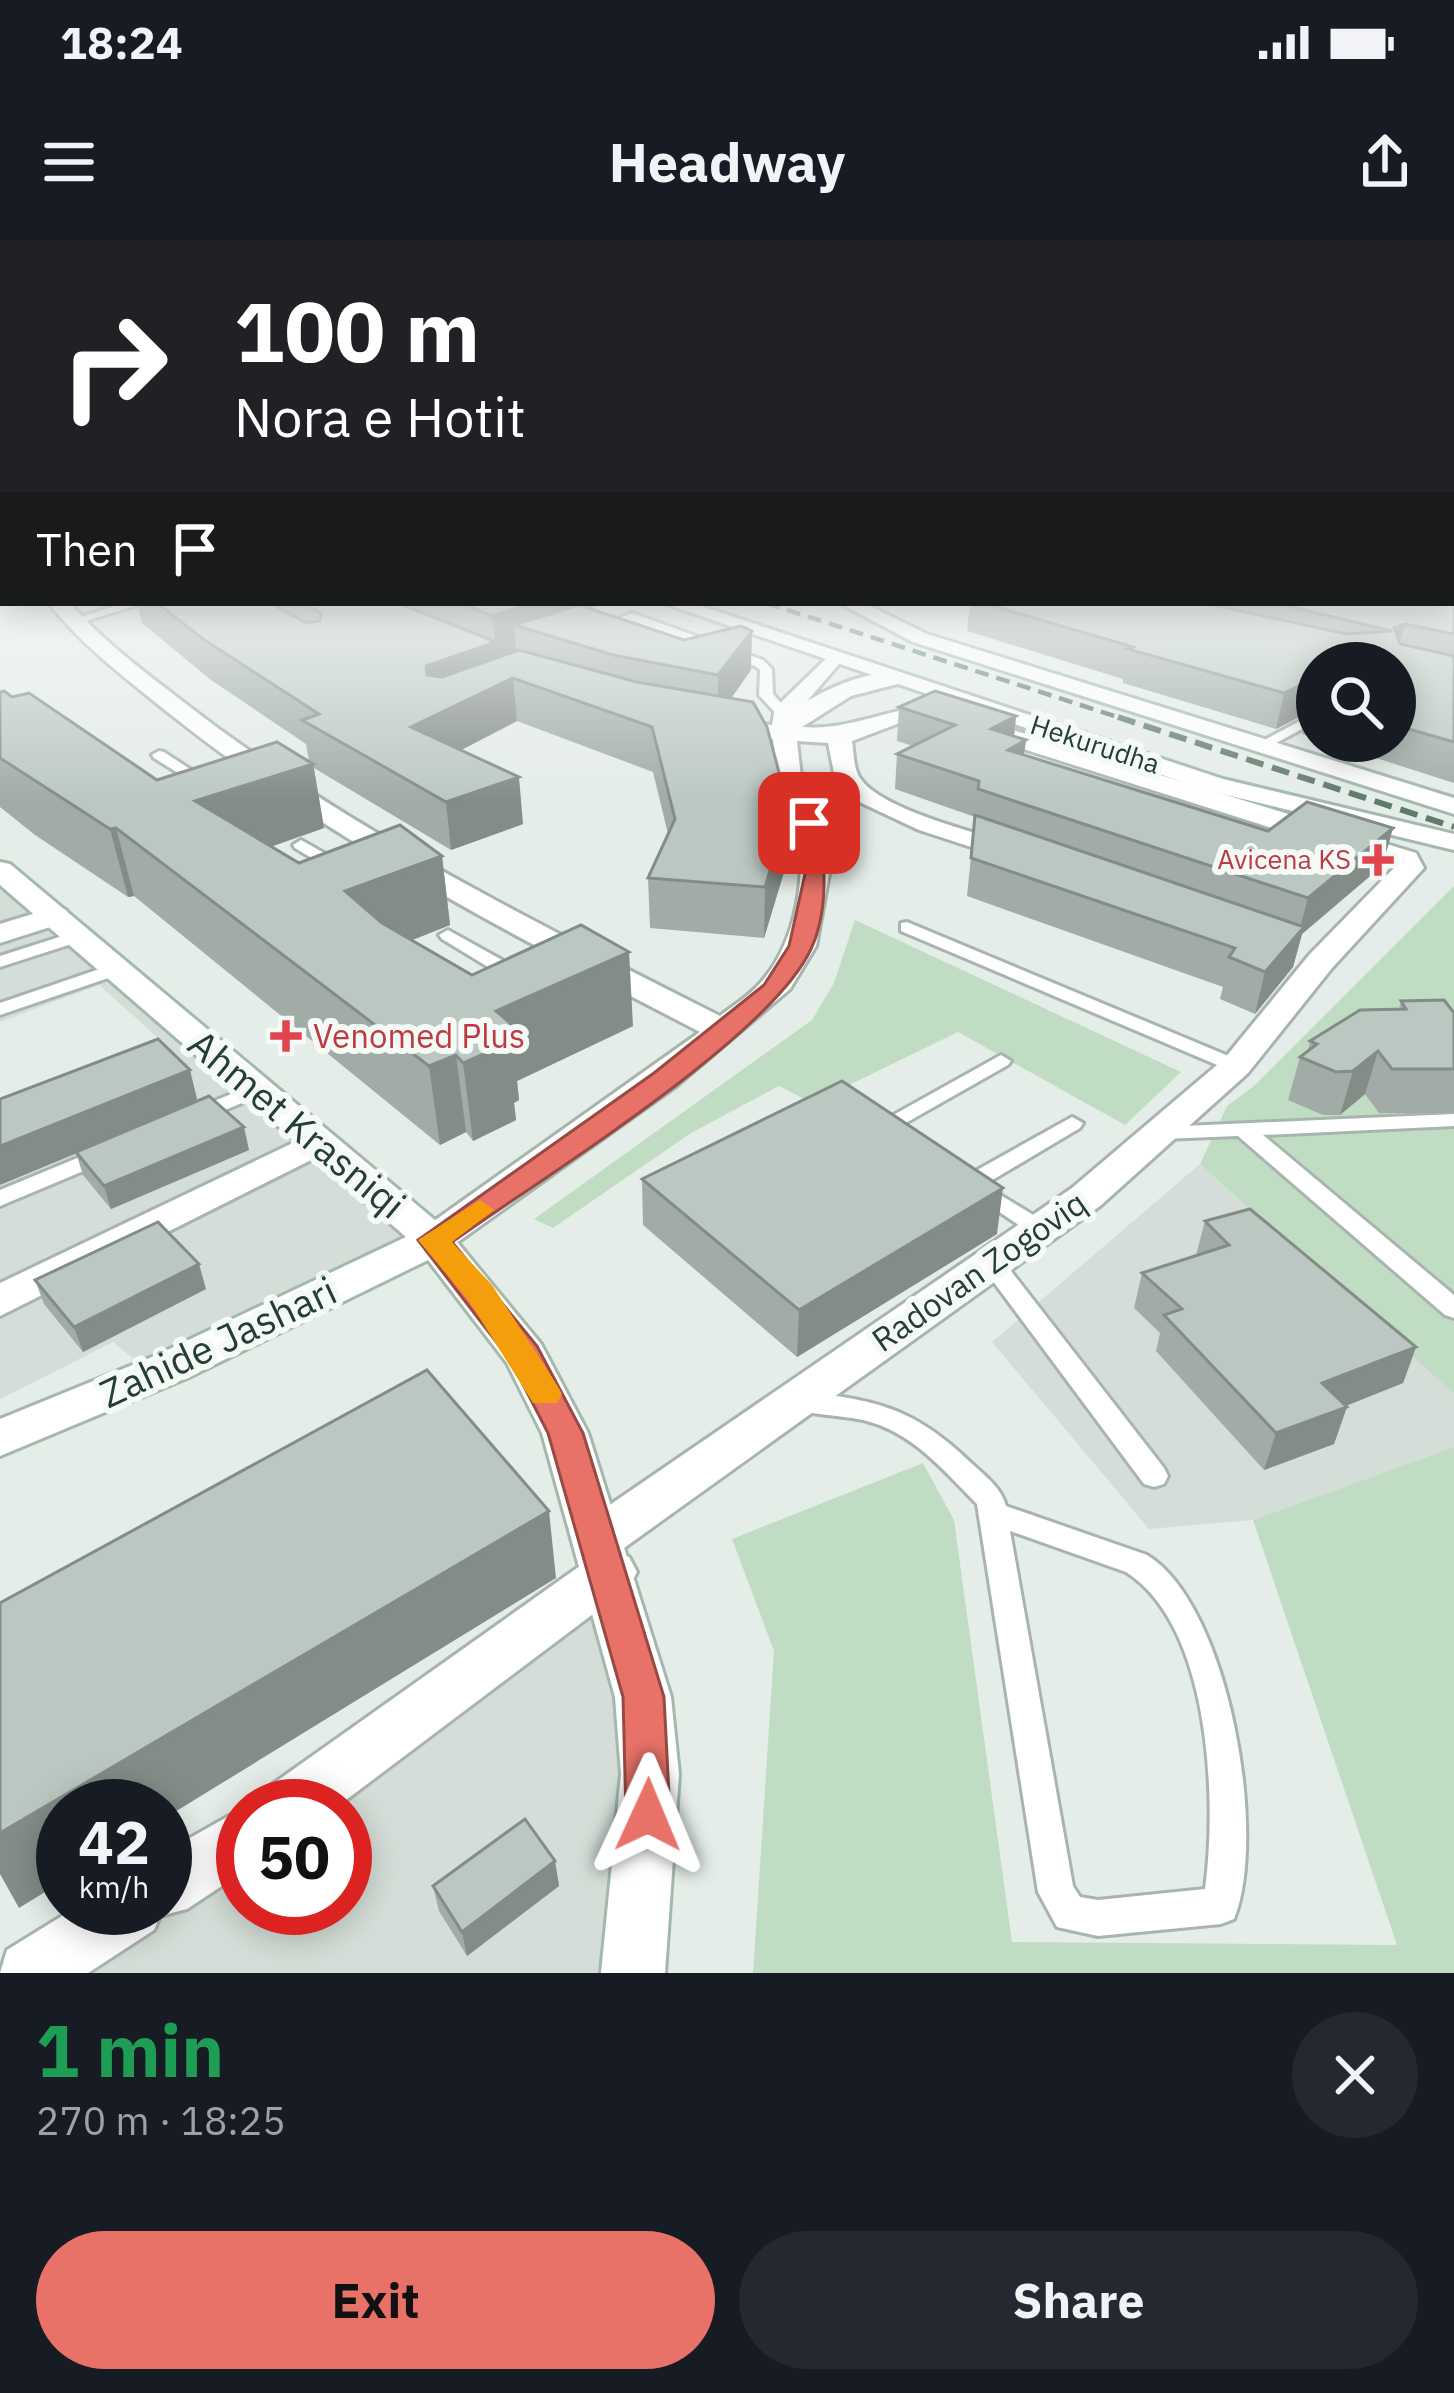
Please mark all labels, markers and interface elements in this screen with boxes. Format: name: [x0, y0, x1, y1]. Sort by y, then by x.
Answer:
text: 18:24: [60, 13, 183, 71]
text: Headway: [609, 127, 845, 197]
icon: menu: [36, 129, 102, 195]
icon: share: [1352, 129, 1418, 195]
text: 100 m: [234, 276, 480, 385]
icon: right: [36, 288, 192, 444]
text: Nora e Hotit: [234, 382, 526, 452]
icon: arrive: [162, 516, 228, 582]
text: Then: [36, 520, 138, 578]
map controls: [1296, 642, 1416, 762]
button: search: [1296, 642, 1416, 762]
street label: Hekurudha: [1026, 706, 1165, 781]
pin: [758, 772, 860, 874]
icon: arrive: [776, 790, 842, 856]
place label: Avicena KS: [1217, 841, 1351, 876]
marker: Avicena KS: [1362, 844, 1394, 876]
place label: Venomed Plus: [313, 1014, 525, 1057]
street label: Ahmet Krasniqi: [178, 1018, 416, 1229]
marker: Venomed Plus: [270, 1020, 302, 1052]
street label: Radovan Zogoviq: [863, 1181, 1094, 1361]
street label: Zahide Jashari: [91, 1264, 344, 1419]
position arrow: [585, 1752, 711, 1878]
speed limit sign: 50: [216, 1779, 372, 1935]
text: 42: [78, 1802, 150, 1881]
text: km/h: [79, 1867, 149, 1906]
text: 1 min: [36, 2003, 224, 2097]
button: close: [1292, 2012, 1418, 2138]
text: 270 m · 18:25: [36, 2095, 286, 2146]
button: Exit: [36, 2231, 715, 2369]
button: Share: [739, 2231, 1418, 2369]

